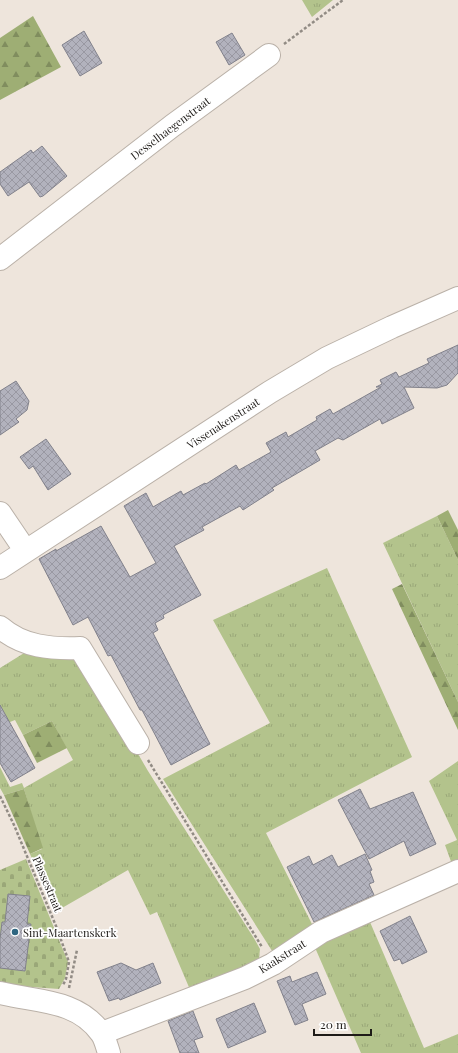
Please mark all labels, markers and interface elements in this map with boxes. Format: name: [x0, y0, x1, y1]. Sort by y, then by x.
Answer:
street label: Desselhaegenstraat: [127, 93, 213, 163]
street label: Vissenakenstraat: [183, 394, 262, 453]
street label: Plassestraat: [30, 854, 66, 914]
place label: Sint-Maartenskerk: [23, 925, 116, 940]
marker: Sint-Maartenskerk: [10, 927, 20, 937]
street label: Kaakstraat: [256, 936, 308, 976]
scale bar: [314, 1011, 371, 1037]
text: 20 m: [320, 1016, 347, 1032]

